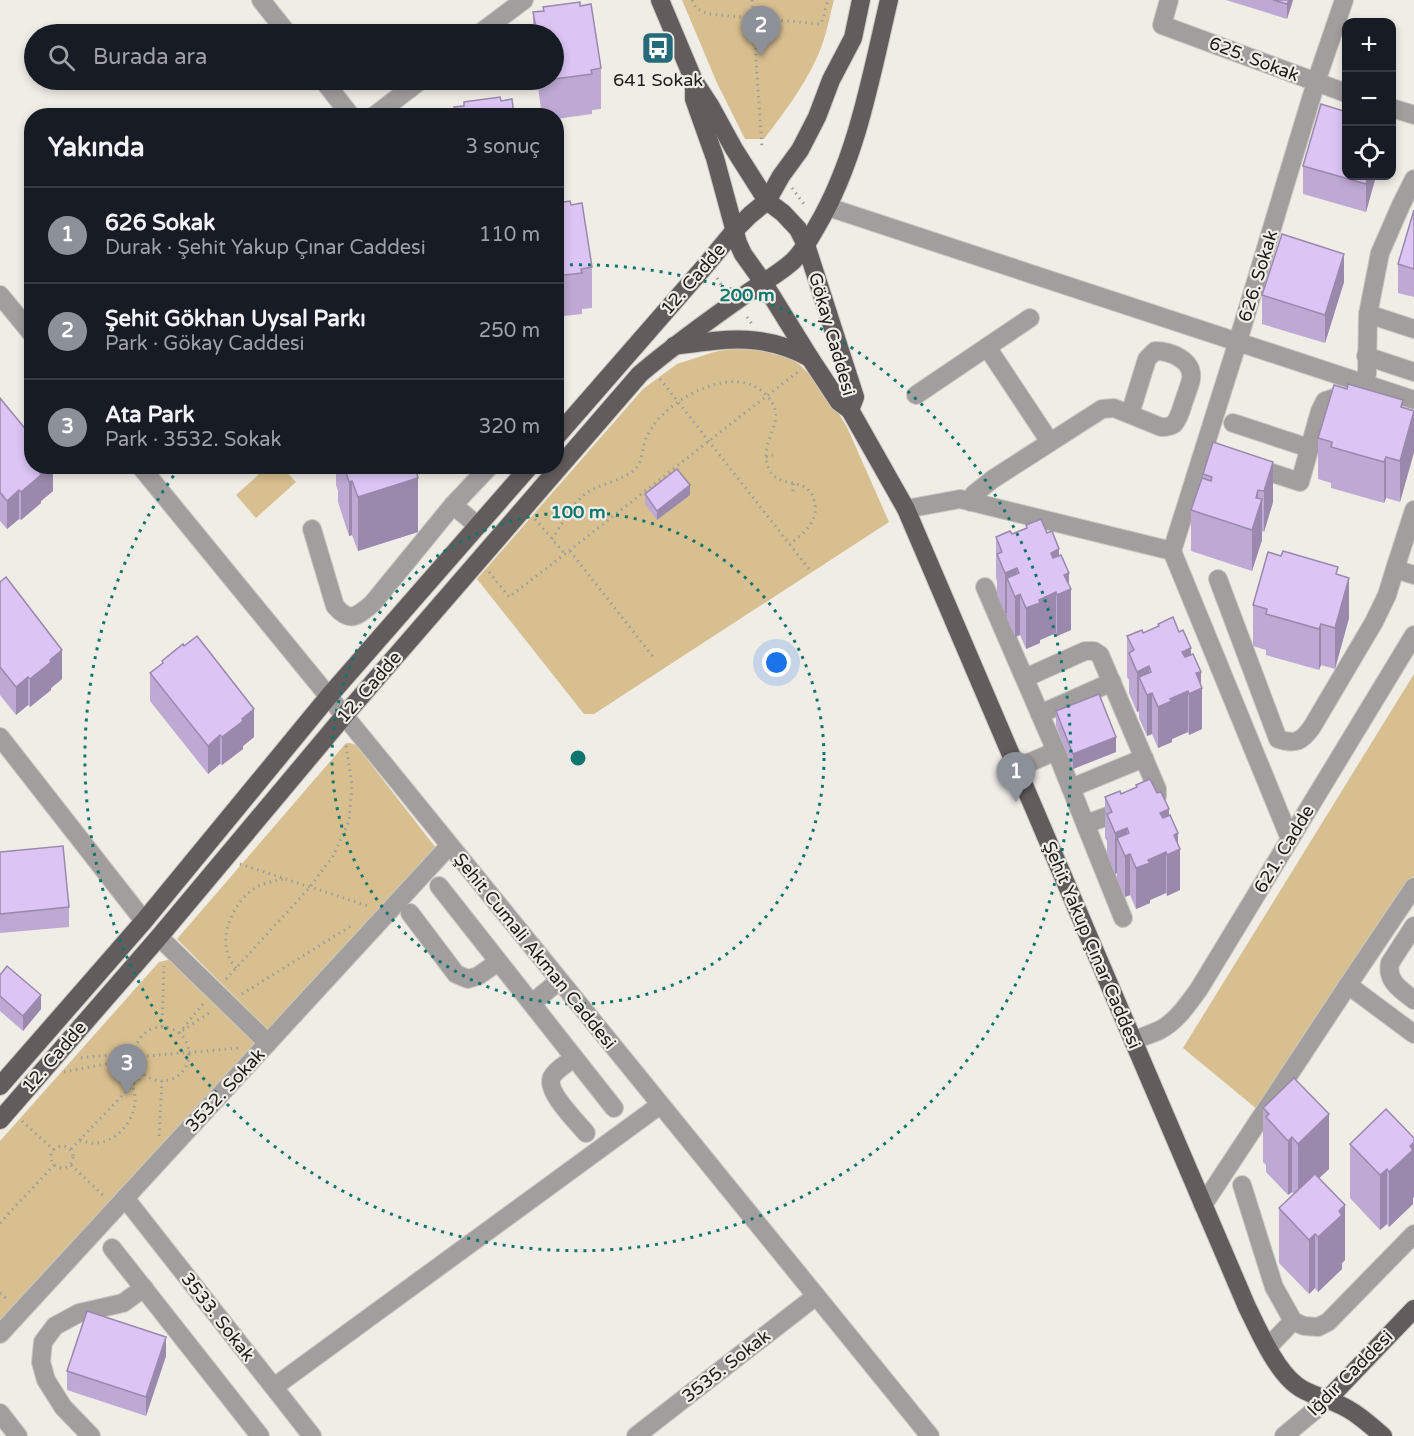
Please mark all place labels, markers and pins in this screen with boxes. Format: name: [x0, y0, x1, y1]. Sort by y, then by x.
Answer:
pin: 2: [742, 7, 780, 56]
bus stop icon: 641 Sokak: [640, 30, 676, 66]
place label: 641 Sokak: [613, 69, 703, 91]
centre of rings: [568, 748, 588, 768]
pin: 1: [996, 752, 1036, 802]
pin: 3: [108, 1044, 146, 1094]

